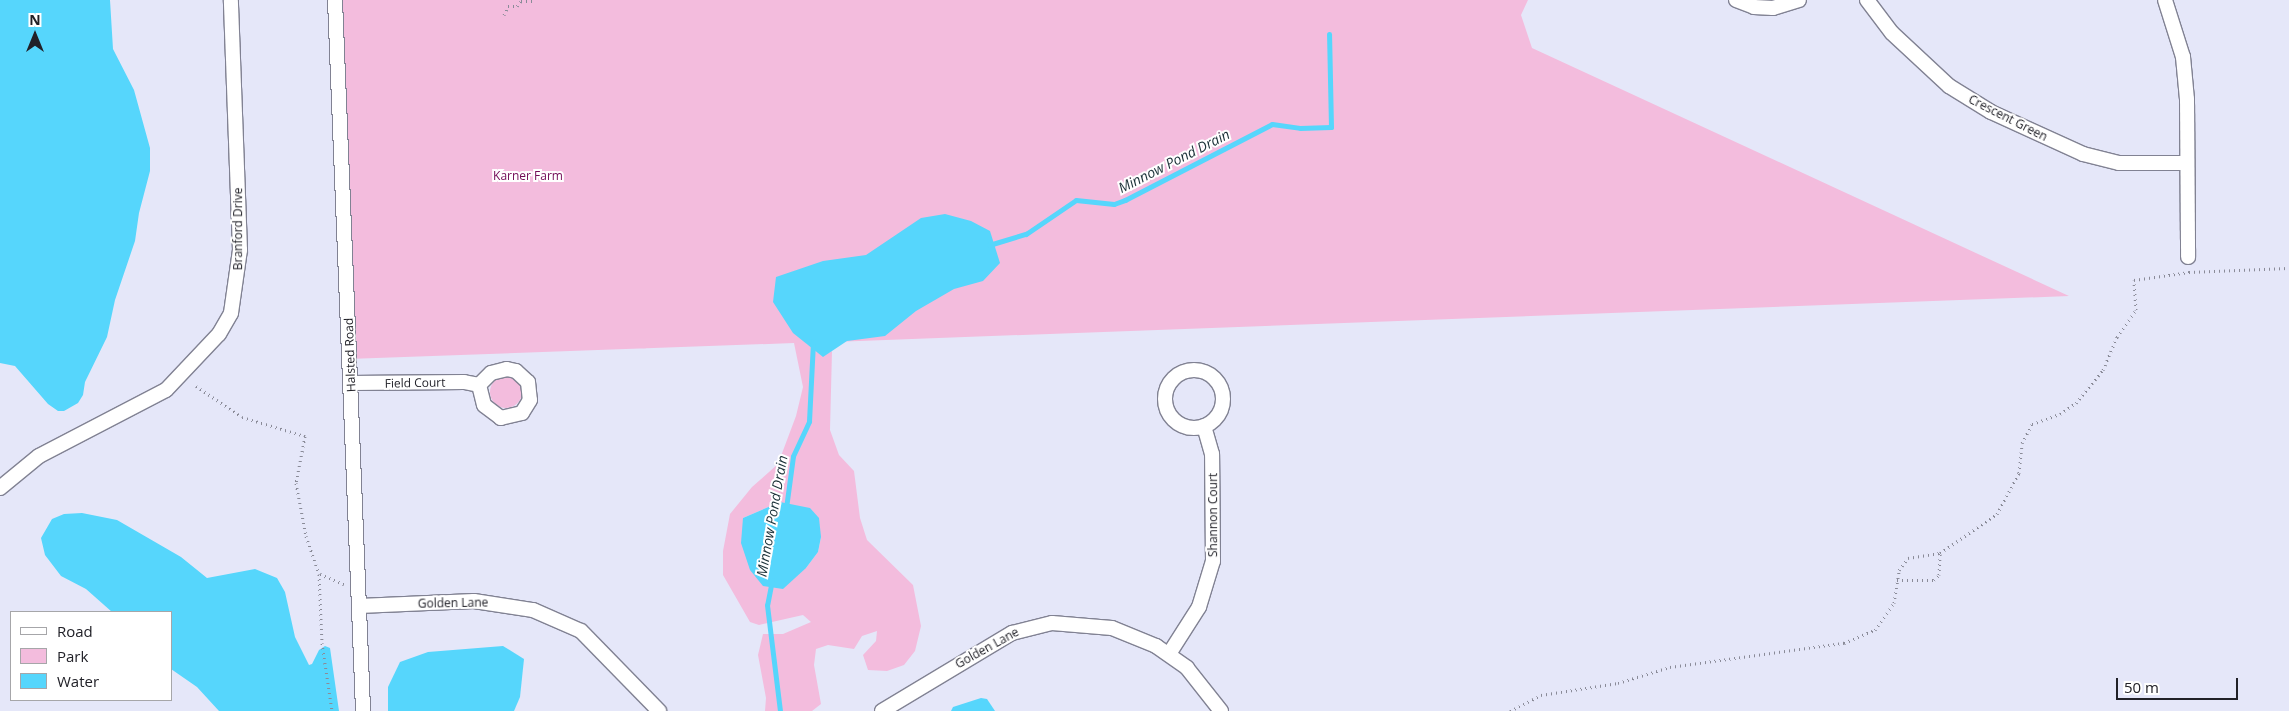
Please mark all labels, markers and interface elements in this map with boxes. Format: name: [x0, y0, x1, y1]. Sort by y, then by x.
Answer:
north arrow: [10, 10, 60, 60]
text: N: [29, 10, 41, 29]
street label: Crescent Green: [1966, 92, 2050, 144]
water label: Minnow Pond Drain: [1115, 126, 1233, 196]
park label: Karner Farm: [493, 169, 563, 183]
street label: Branford Drive: [231, 188, 245, 270]
street label: Halsted Road: [342, 318, 358, 392]
street label: Field Court: [384, 375, 446, 391]
water label: Minnow Pond Drain: [753, 454, 791, 578]
street label: Shannon Court: [1206, 473, 1220, 557]
street label: Golden Lane: [418, 595, 488, 611]
legend: [10, 611, 172, 701]
text: Road: [57, 621, 93, 641]
street label: Golden Lane: [953, 625, 1021, 671]
text: Park: [57, 646, 88, 666]
scale bar: [2119, 668, 2242, 700]
text: Water: [57, 671, 99, 691]
text: 50 m: [2124, 677, 2159, 697]

